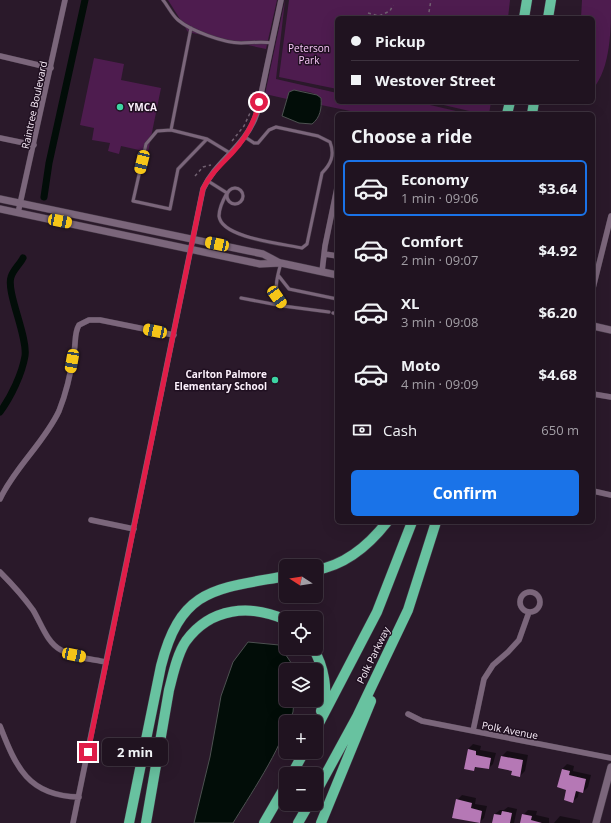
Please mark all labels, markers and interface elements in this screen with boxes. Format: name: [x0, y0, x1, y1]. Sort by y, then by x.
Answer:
text: Pickup: [375, 31, 425, 51]
park label: Peterson Park: [288, 41, 330, 67]
street label: Raintree Boulevard: [18, 60, 50, 150]
text: Westover Street: [375, 70, 496, 90]
route start: [250, 93, 268, 111]
place label: YMCA: [128, 100, 157, 114]
marker: YMCA: [115, 102, 125, 112]
text: Choose a ride: [351, 124, 472, 148]
car: [133, 149, 151, 175]
text: Economy: [401, 169, 469, 189]
icon: car: [353, 170, 389, 206]
text: $3.64: [538, 178, 577, 198]
text: 1 min · 09:06: [401, 189, 478, 207]
car: [47, 213, 73, 229]
text: Comfort: [401, 231, 463, 251]
icon: car: [353, 232, 389, 268]
car: [204, 236, 230, 252]
text: $4.92: [538, 240, 577, 260]
text: 2 min · 09:07: [401, 251, 478, 269]
car: [265, 284, 289, 310]
text: XL: [401, 293, 419, 313]
icon: car: [353, 294, 389, 330]
text: $6.20: [538, 302, 577, 322]
text: 3 min · 09:08: [401, 313, 478, 331]
car: [142, 323, 168, 339]
car: [64, 348, 80, 374]
text: Moto: [401, 355, 440, 375]
icon: car: [353, 356, 389, 392]
text: $4.68: [538, 364, 577, 384]
place label: Carlton Palmore Elementary School: [174, 367, 267, 393]
marker: Carlton Palmore Elementary School: [270, 375, 280, 385]
text: 4 min · 09:09: [401, 375, 478, 393]
icon: cash: [351, 419, 373, 441]
text: Cash: [383, 420, 417, 440]
text: 650 m: [541, 421, 579, 439]
button: Confirm: [351, 470, 579, 516]
north arrow: [279, 559, 323, 603]
map controls: [279, 559, 323, 811]
button: locate: [279, 611, 323, 655]
street label: Polk Parkway: [353, 623, 393, 686]
car: [61, 647, 87, 663]
button: layers: [279, 663, 323, 707]
button: +: [279, 715, 323, 759]
street label: Polk Avenue: [481, 718, 540, 742]
callout: 2 min: [102, 738, 168, 766]
route end: [79, 743, 97, 761]
text: 2 min: [117, 743, 153, 761]
button: −: [279, 767, 323, 811]

